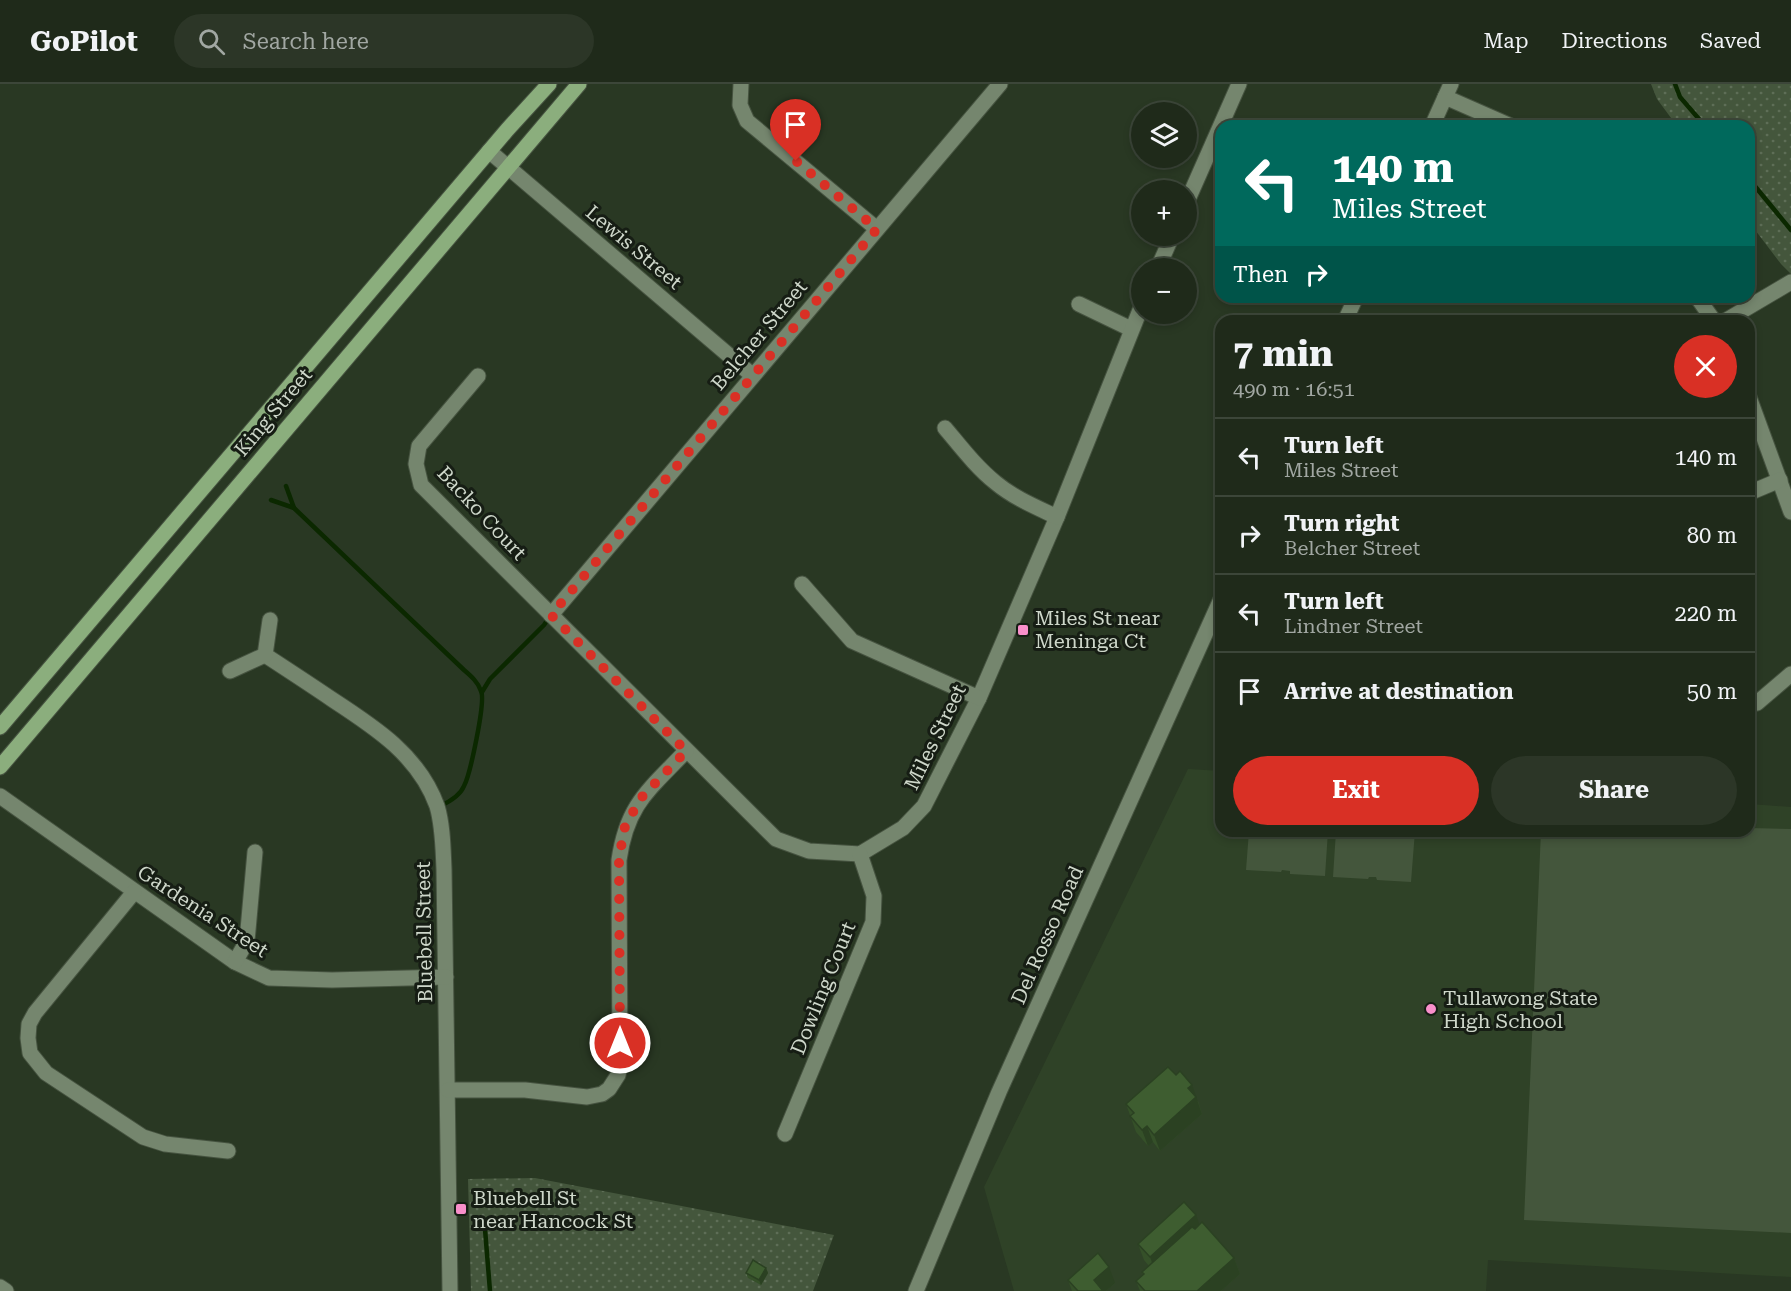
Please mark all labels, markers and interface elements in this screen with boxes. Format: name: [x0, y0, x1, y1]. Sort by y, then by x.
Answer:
search box: [174, 14, 594, 68]
text: GoPilot: [30, 25, 138, 58]
icon: search: [195, 25, 228, 58]
text: Search here: [243, 29, 369, 54]
text: Map: [1484, 29, 1528, 53]
text: Directions: [1561, 29, 1667, 53]
text: Saved: [1700, 29, 1761, 53]
pin: [770, 99, 821, 161]
map controls: [1131, 102, 1197, 324]
button: layers: [1131, 102, 1197, 168]
icon: arrive: [779, 108, 812, 141]
text: 140 m: [1332, 143, 1454, 192]
icon: left: [1233, 144, 1311, 222]
button: +: [1131, 180, 1197, 246]
text: Miles Street: [1332, 193, 1487, 225]
street label: Lewis Street: [581, 200, 687, 295]
button: −: [1131, 258, 1197, 324]
icon: right: [1300, 258, 1333, 291]
text: Then: [1233, 262, 1288, 287]
street label: Belcher Street: [706, 275, 812, 395]
text: 7 min: [1233, 333, 1333, 375]
button: close: [1674, 335, 1737, 398]
street label: King Street: [229, 363, 317, 461]
text: 490 m · 16:51: [1233, 377, 1355, 401]
text: Turn left: [1284, 433, 1384, 458]
icon: left: [1233, 441, 1266, 474]
text: 140 m: [1674, 445, 1737, 470]
text: Miles Street: [1284, 458, 1399, 482]
street label: Backo Court: [432, 461, 532, 565]
text: Turn right: [1284, 511, 1399, 536]
icon: right: [1233, 519, 1266, 552]
text: 80 m: [1687, 523, 1737, 548]
text: Belcher Street: [1284, 536, 1420, 560]
text: Turn left: [1284, 589, 1384, 614]
icon: left: [1233, 597, 1266, 630]
text: 220 m: [1674, 601, 1737, 626]
place label: Miles St near Meninga Ct: [1035, 606, 1160, 653]
text: Lindner Street: [1284, 614, 1423, 638]
marker: Miles St near Meninga Ct: [1016, 623, 1030, 637]
icon: arrive: [1233, 675, 1266, 708]
text: Arrive at destination: [1284, 679, 1513, 704]
text: 50 m: [1687, 679, 1737, 704]
street label: Miles Street: [899, 680, 971, 794]
button: Exit: [1233, 756, 1479, 825]
button: Share: [1491, 756, 1737, 825]
street label: Gardenia Street: [133, 860, 273, 962]
street label: Bluebell Street: [411, 861, 437, 1003]
street label: Del Rosso Road: [1006, 862, 1088, 1008]
street label: Dowling Court: [785, 918, 861, 1058]
place label: Tullawong State High School: [1443, 986, 1598, 1033]
marker: Tullawong State High School: [1424, 1002, 1438, 1016]
position arrow: [588, 1011, 652, 1075]
place label: Bluebell St near Hancock St: [473, 1186, 634, 1233]
marker: Bluebell St near Hancock St: [454, 1202, 468, 1216]

